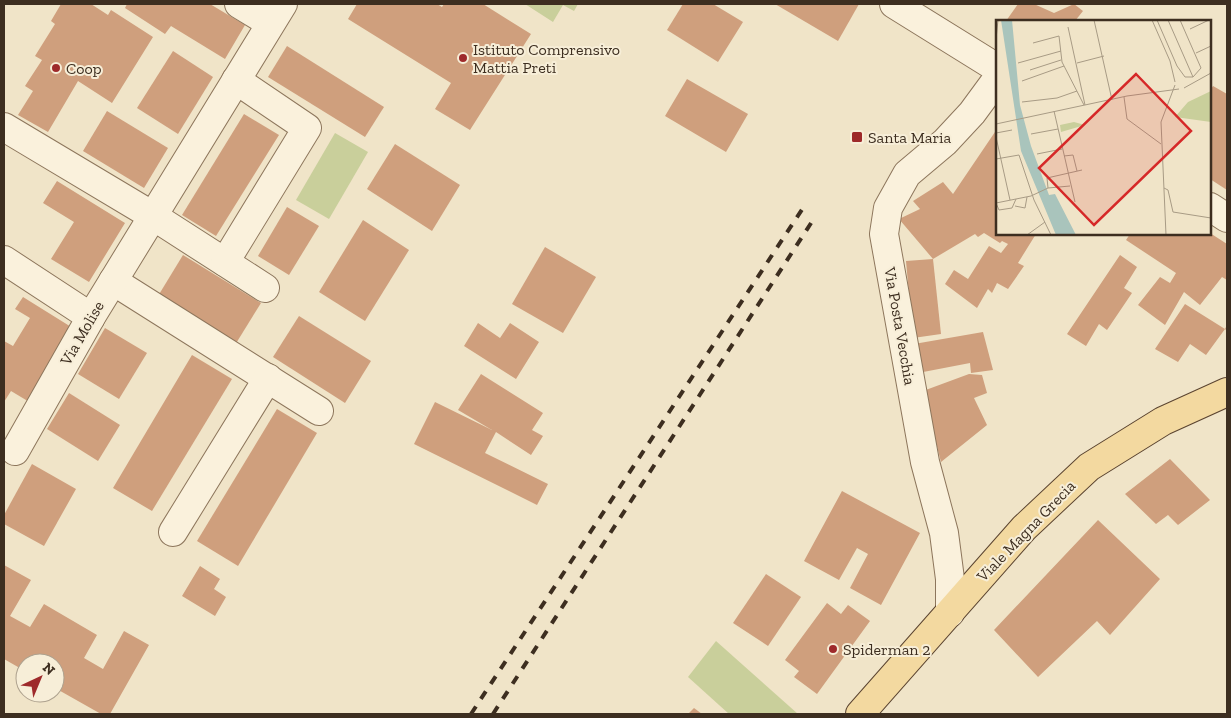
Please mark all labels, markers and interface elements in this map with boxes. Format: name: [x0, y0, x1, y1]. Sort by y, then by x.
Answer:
inset map: [996, 20, 1211, 235]
place label: Istituto Comprensivo Mattia Preti: [473, 40, 620, 77]
marker: Istituto Comprensivo Mattia Preti: [457, 52, 469, 64]
place label: Coop: [66, 59, 102, 78]
marker: Coop: [50, 62, 62, 74]
place label: Santa Maria: [868, 128, 952, 147]
marker: Santa Maria: [850, 130, 864, 144]
street label: Via Posta Vecchia: [880, 265, 920, 387]
street label: Via Molise: [55, 297, 108, 369]
street label: Viale Magna Grecia: [972, 476, 1079, 586]
place label: Spiderman 2: [843, 640, 930, 659]
marker: Spiderman 2: [827, 643, 839, 655]
north arrow: [15, 653, 65, 703]
text: N: [39, 659, 59, 679]

